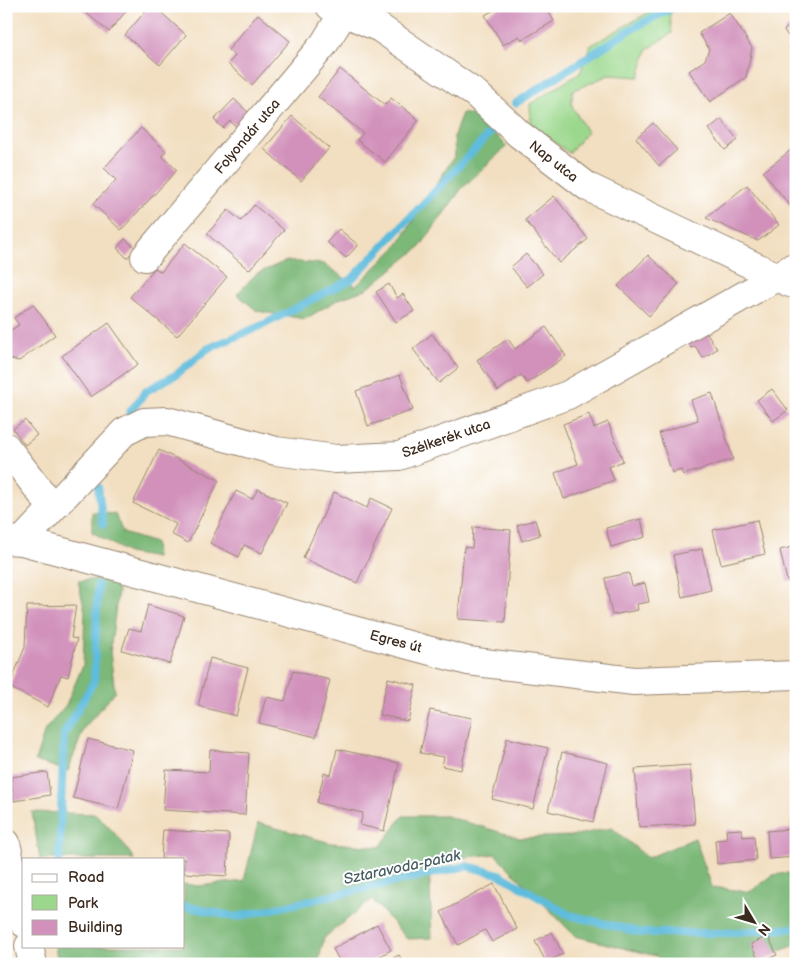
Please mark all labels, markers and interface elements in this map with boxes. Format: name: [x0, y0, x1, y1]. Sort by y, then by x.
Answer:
street label: Folyondár utca: [211, 95, 284, 177]
street label: Nap utca: [526, 137, 582, 186]
street label: Szélkerék utca: [400, 415, 493, 462]
street label: Egres út: [368, 626, 424, 657]
water label: Sztaravoda-patak: [342, 846, 463, 889]
legend: [22, 858, 185, 948]
text: Road: [68, 868, 104, 887]
text: Park: [68, 894, 99, 913]
north arrow: [730, 898, 780, 948]
text: Building: [68, 918, 123, 937]
text: N: [754, 920, 774, 939]

